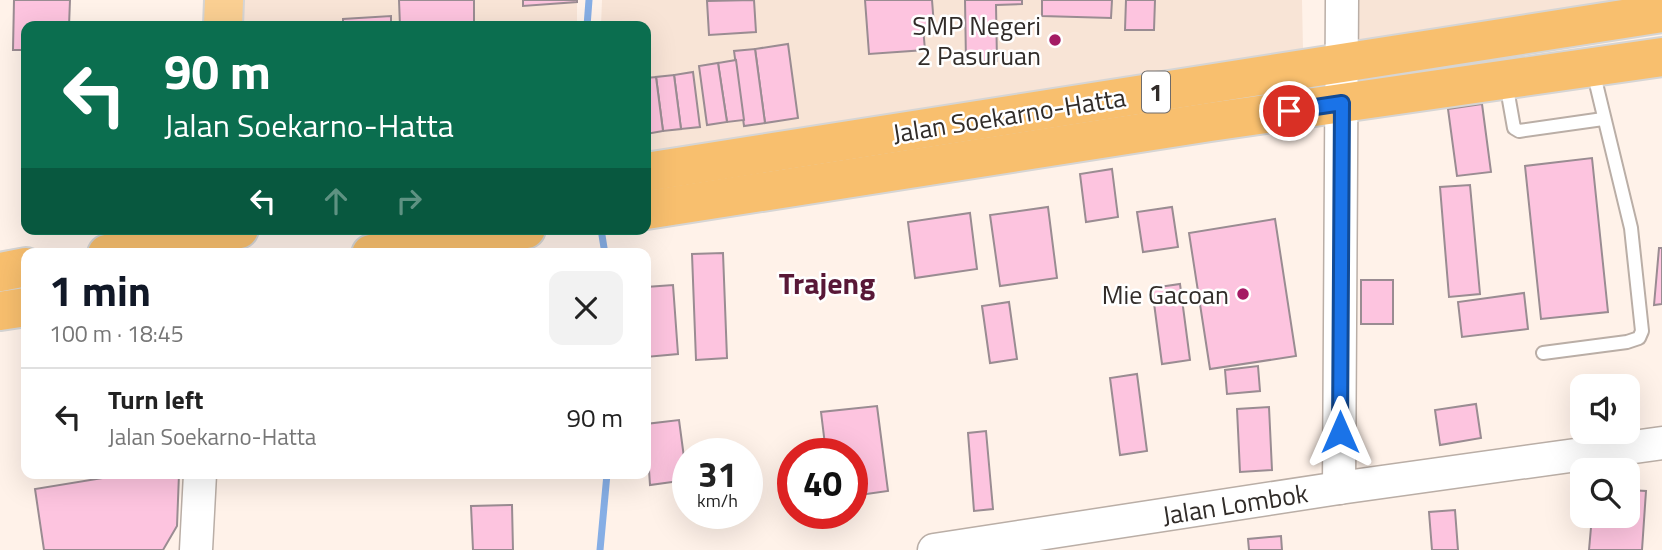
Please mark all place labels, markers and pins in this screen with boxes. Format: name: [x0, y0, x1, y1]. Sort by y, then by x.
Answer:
place label: SMP Negeri 2 Pasuruan: [912, 6, 1041, 75]
marker: SMP Negeri 2 Pasuruan: [1047, 32, 1063, 48]
pin: [1259, 81, 1319, 141]
place label: Mie Gacoan: [1102, 275, 1229, 314]
marker: Mie Gacoan: [1235, 286, 1251, 302]

